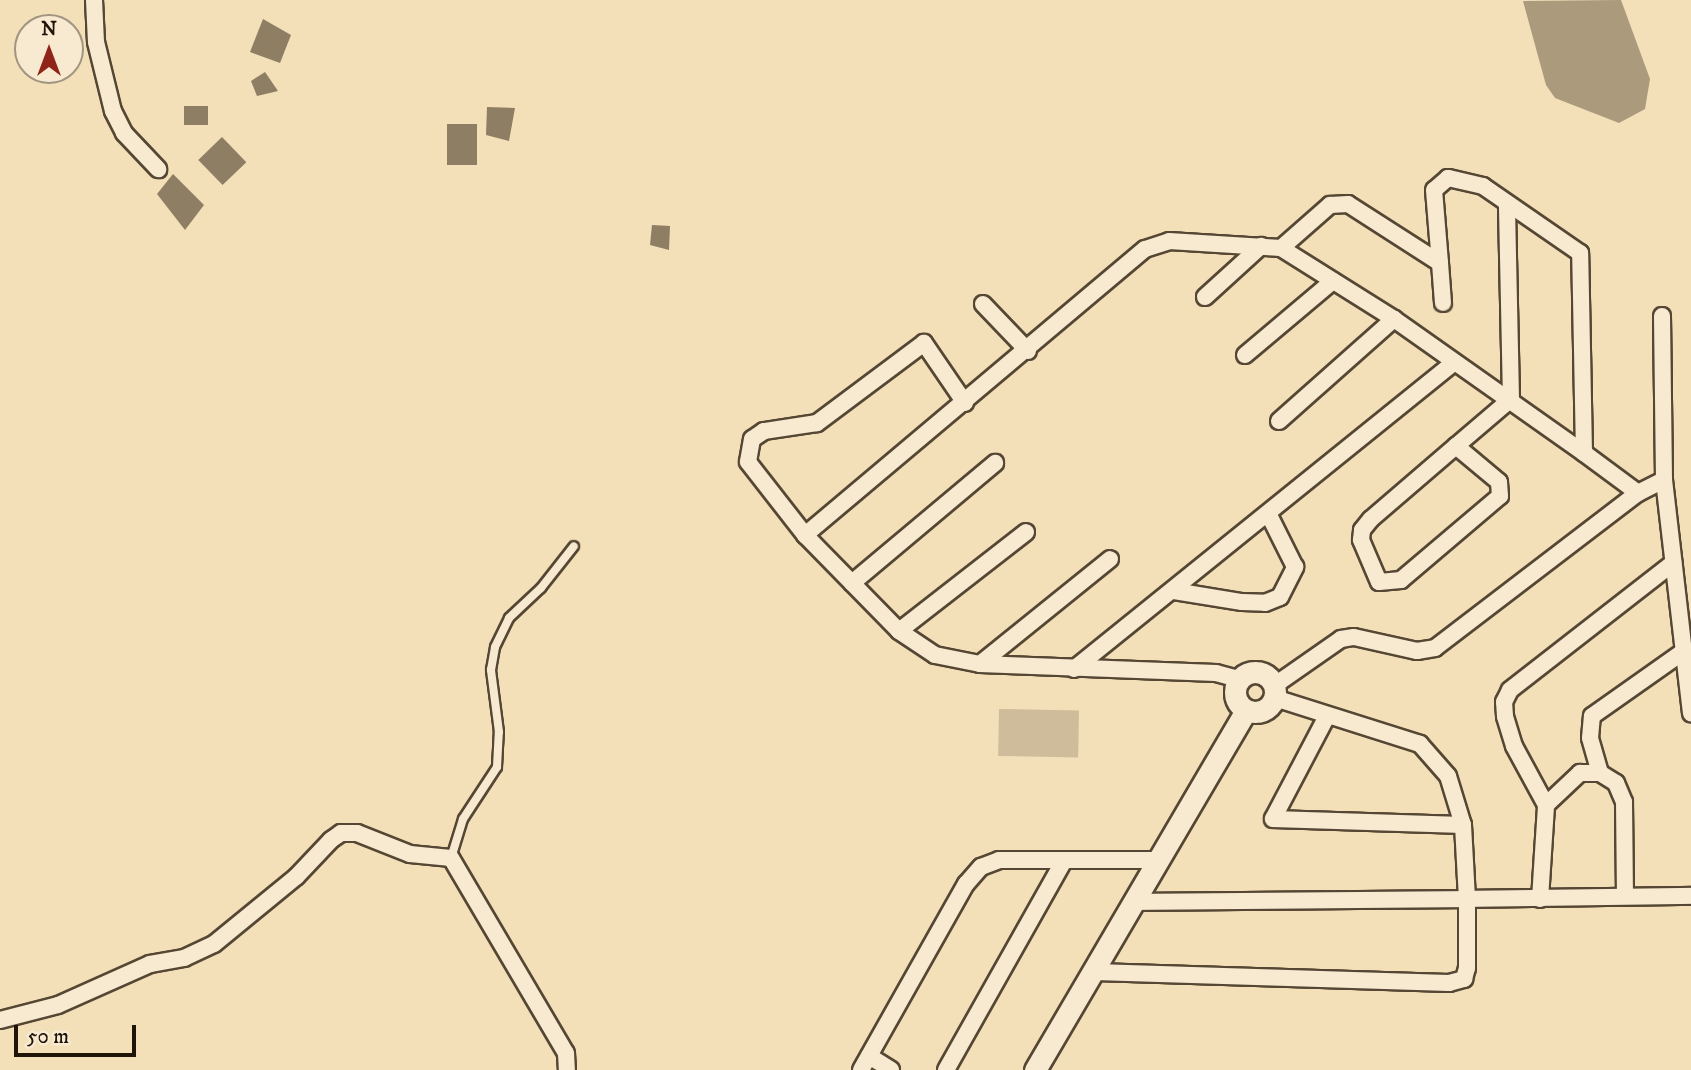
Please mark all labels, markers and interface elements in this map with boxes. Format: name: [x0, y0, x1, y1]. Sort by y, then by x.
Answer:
north arrow: [14, 14, 84, 84]
text: N: [41, 18, 57, 41]
scale bar: [18, 1010, 140, 1054]
text: 50 m: [27, 1024, 69, 1050]

